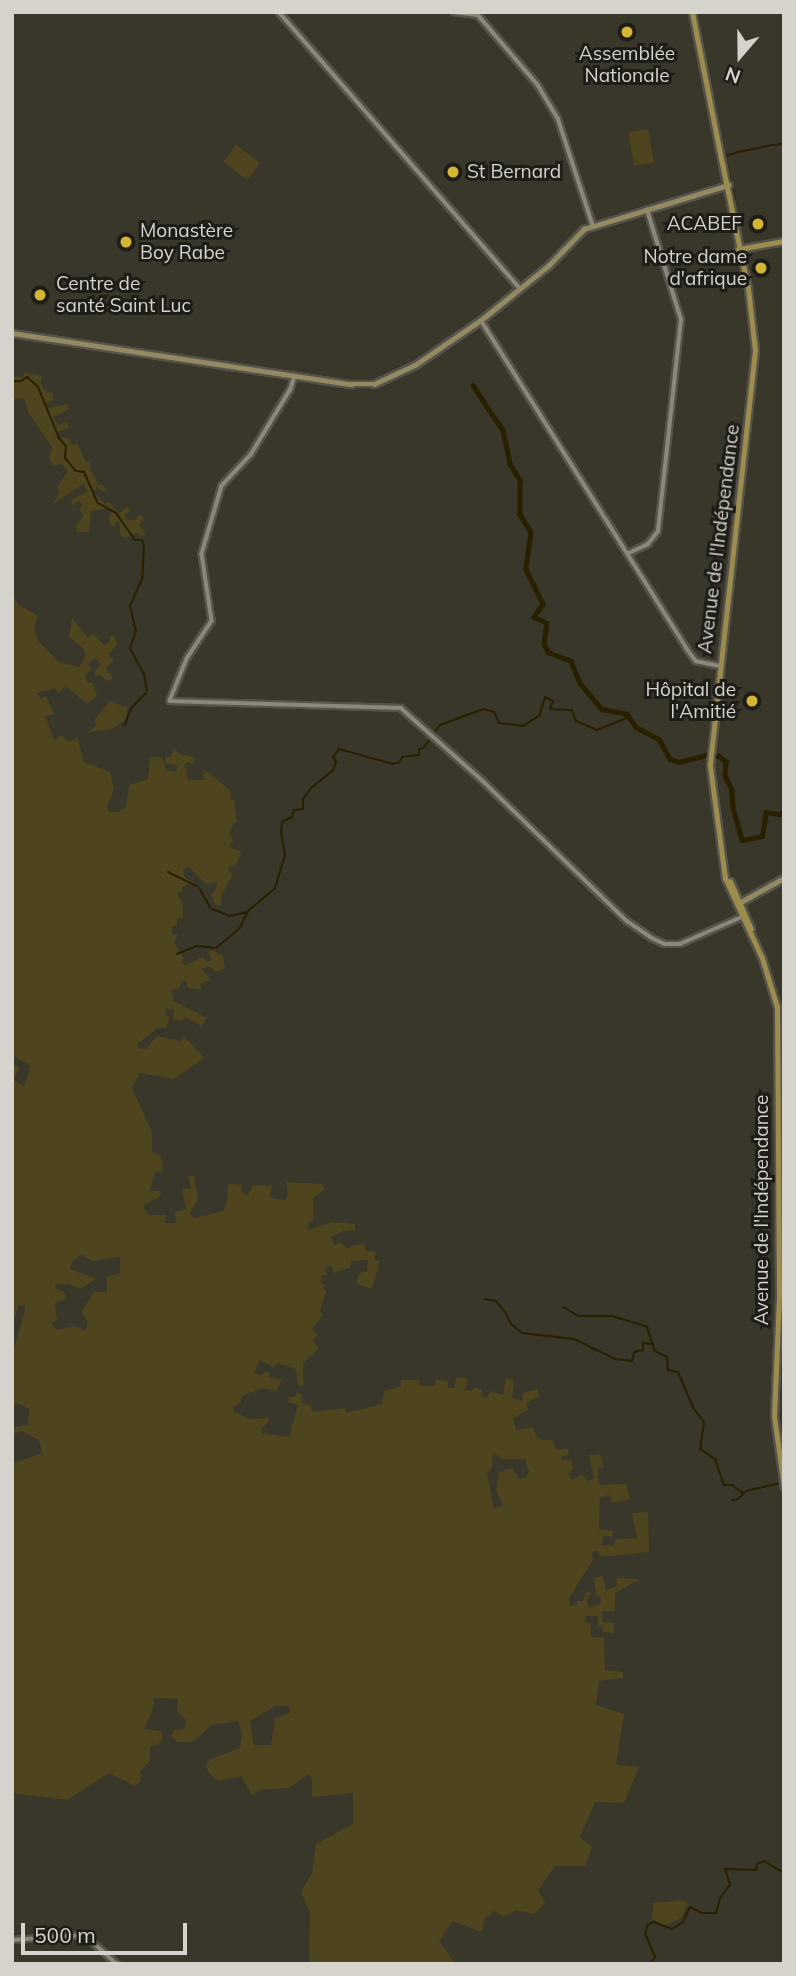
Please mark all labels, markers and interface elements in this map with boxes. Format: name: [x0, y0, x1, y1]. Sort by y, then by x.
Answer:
north arrow: [705, 21, 775, 91]
marker: Assemblée Nationale: [619, 24, 635, 40]
place label: Assemblée Nationale: [579, 43, 675, 87]
text: N: [722, 62, 744, 89]
place label: St Bernard: [467, 161, 561, 183]
marker: St Bernard: [445, 164, 461, 180]
place label: ACABEF: [667, 213, 742, 235]
marker: ACABEF: [748, 214, 768, 234]
place label: Monastère Boy Rabe: [140, 220, 233, 264]
marker: Monastère Boy Rabe: [118, 234, 134, 250]
place label: Notre dame d'afrique: [644, 246, 747, 290]
marker: Notre dame d'afrique: [753, 260, 769, 276]
place label: Centre de santé Saint Luc: [56, 273, 191, 317]
marker: Centre de santé Saint Luc: [30, 285, 50, 305]
street label: Avenue de l'Indépendance: [694, 423, 744, 655]
place label: Hôpital de l'Amitié: [645, 679, 736, 723]
marker: Hôpital de l'Amitié: [742, 691, 762, 711]
street label: Avenue de l'Indépendance: [751, 1095, 773, 1325]
scale bar: [24, 1910, 191, 1954]
text: 500 m: [34, 1922, 96, 1948]

